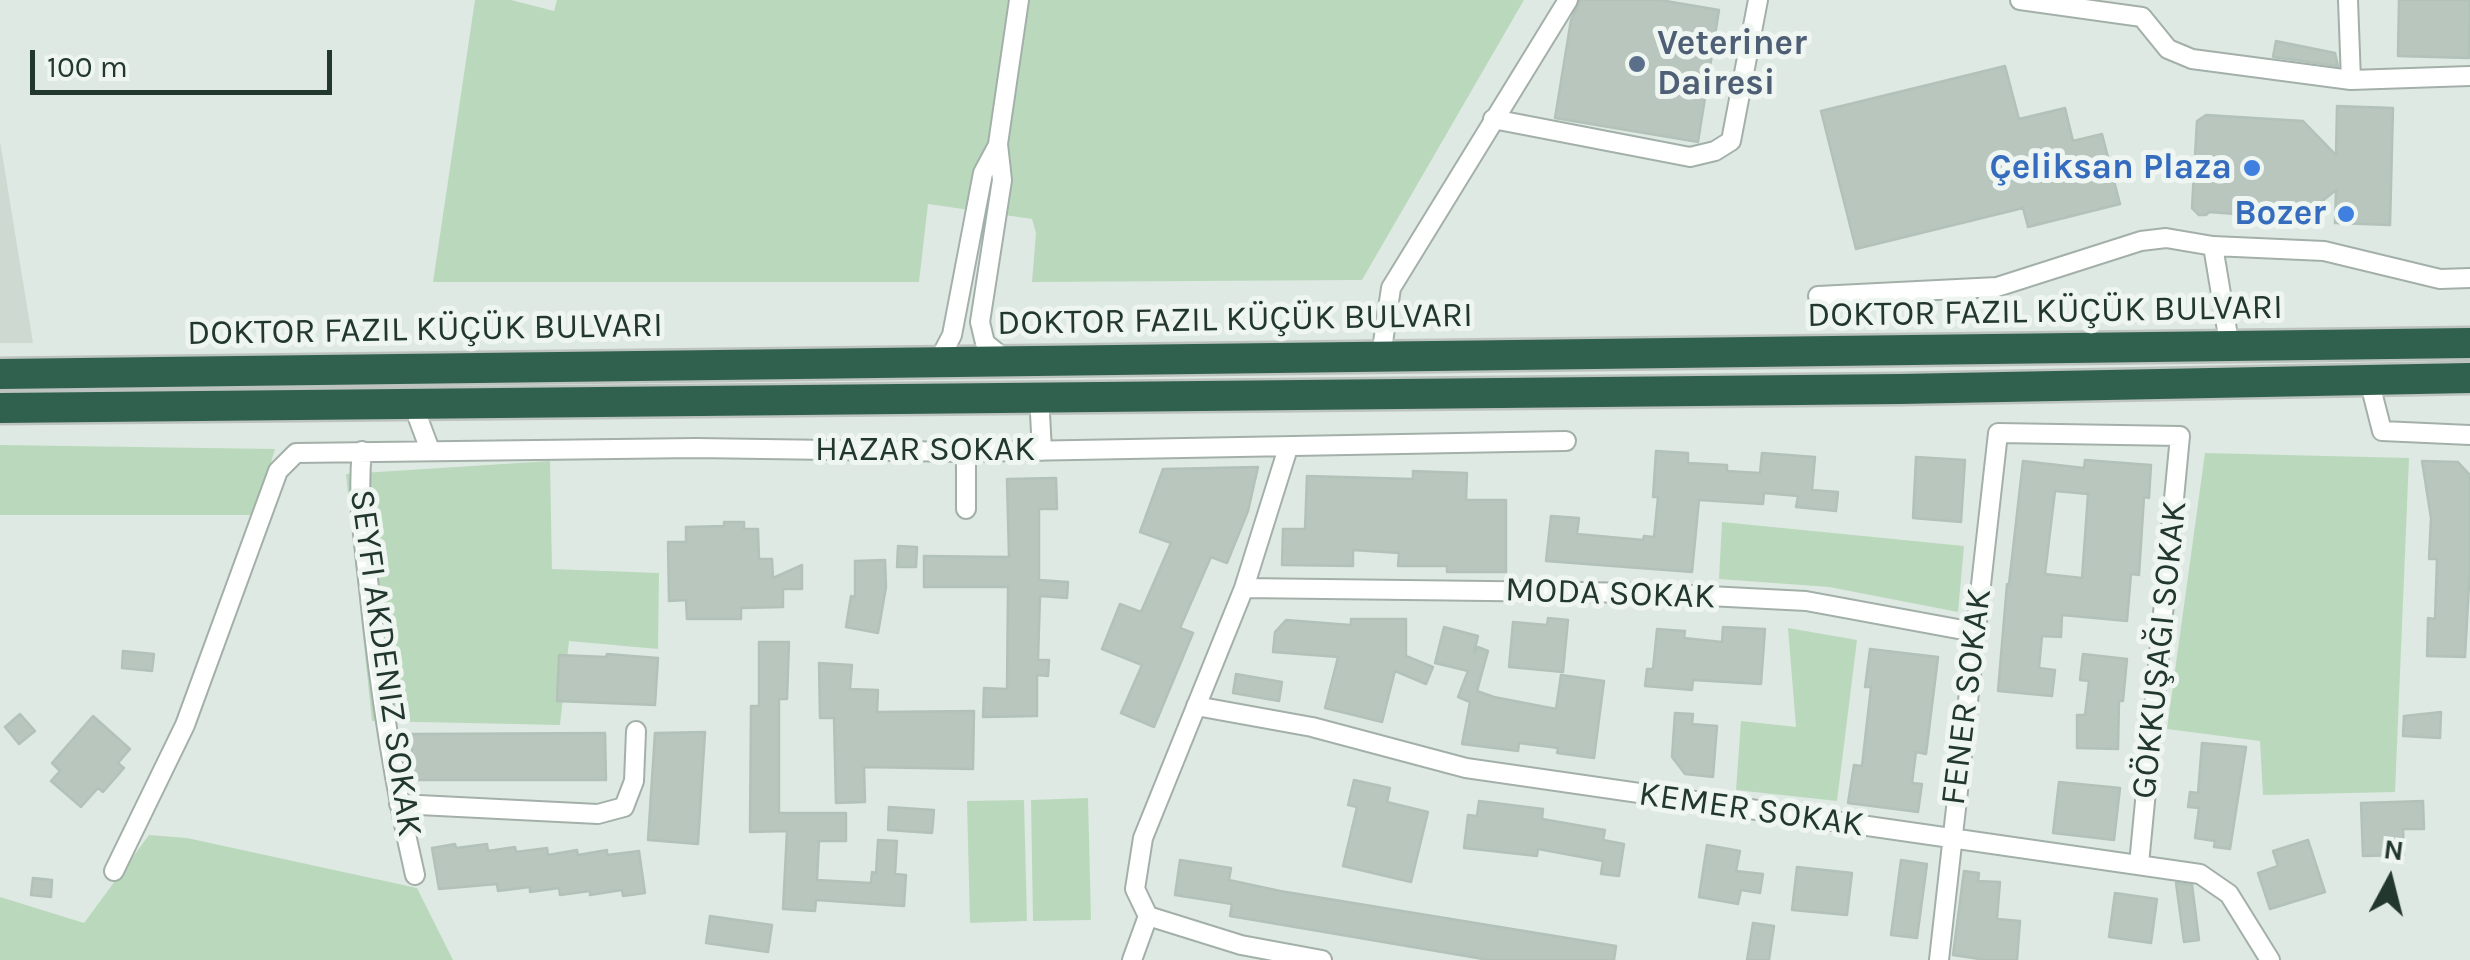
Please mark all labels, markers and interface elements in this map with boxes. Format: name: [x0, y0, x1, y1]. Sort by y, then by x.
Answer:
place label: Veteriner Dairesi: [1657, 23, 1807, 105]
scale bar: [35, 30, 338, 92]
text: 100 m: [47, 49, 128, 85]
marker: Veteriner Dairesi: [1626, 53, 1648, 75]
place label: Çeliksan Plaza: [1990, 147, 2232, 189]
marker: Çeliksan Plaza: [2241, 157, 2263, 179]
place label: Bozer: [2234, 193, 2326, 235]
marker: Bozer: [2335, 203, 2357, 225]
street label: DOKTOR FAZIL KÜÇÜK BULVARI: [1807, 287, 2283, 337]
street label: DOKTOR FAZIL KÜÇÜK BULVARI: [997, 295, 1473, 345]
street label: DOKTOR FAZIL KÜÇÜK BULVARI: [187, 305, 663, 355]
street label: HAZAR SOKAK: [815, 429, 1035, 471]
street label: SEYFI AKDENIZ SOKAK: [340, 487, 430, 839]
street label: GÖKKUŞAĞI SOKAK: [2123, 499, 2197, 801]
street label: MODA SOKAK: [1504, 569, 1716, 619]
street label: FENER SOKAK: [1933, 586, 2001, 808]
street label: KEMER SOKAK: [1636, 773, 1866, 847]
north arrow: [2340, 830, 2440, 930]
text: N: [2382, 832, 2406, 867]

